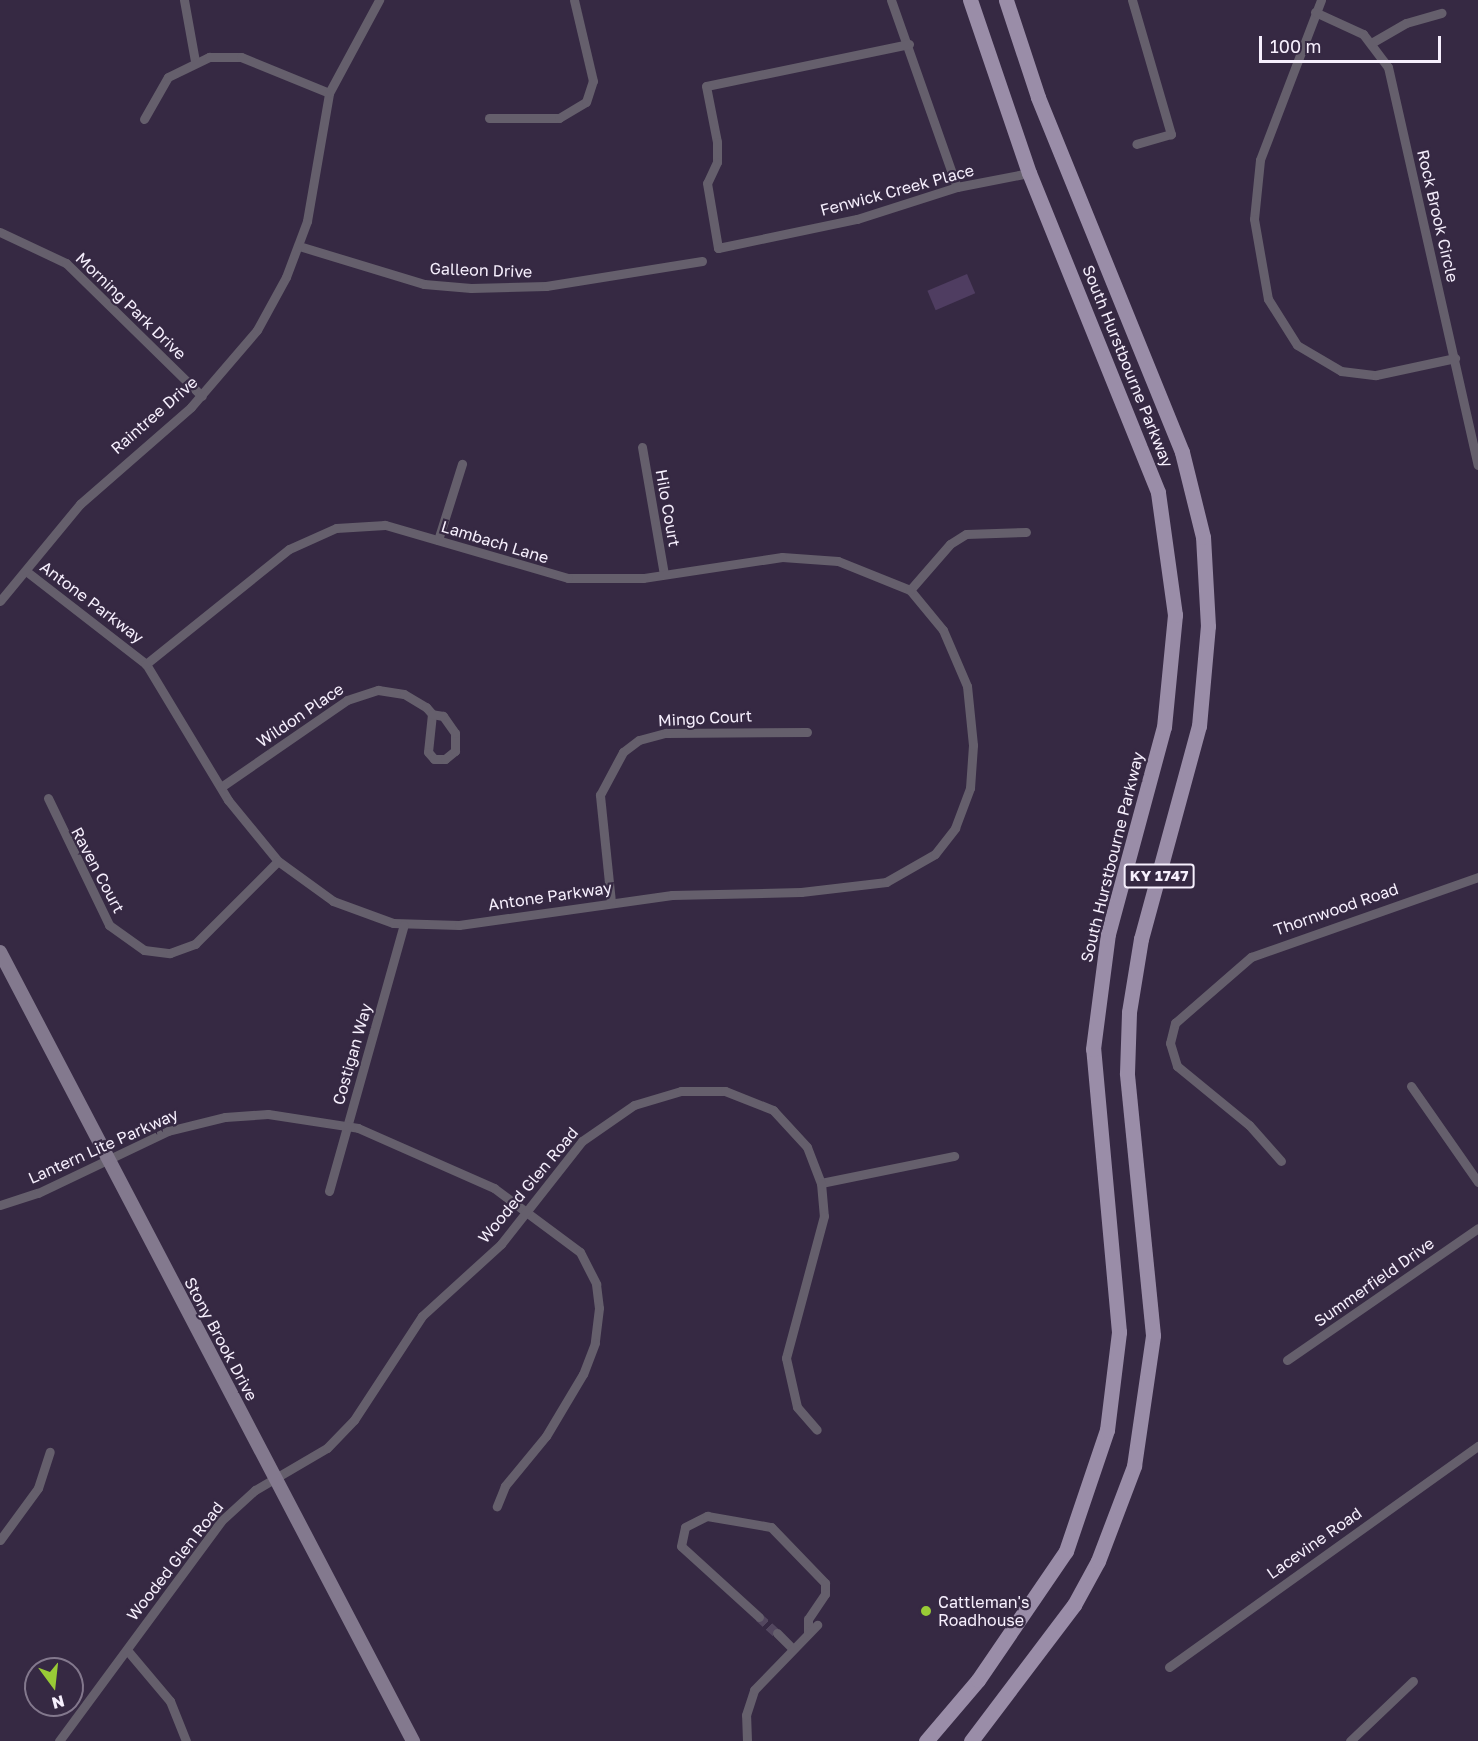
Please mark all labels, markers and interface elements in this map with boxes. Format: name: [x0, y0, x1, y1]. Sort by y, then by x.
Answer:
scale bar: [1262, 24, 1444, 62]
text: 100 m: [1270, 35, 1321, 57]
street label: Rock Brook Circle: [1413, 148, 1463, 284]
street label: Fenwick Creek Place: [818, 160, 976, 220]
street label: Morning Park Drive: [72, 248, 190, 364]
street label: Galleon Drive: [429, 259, 533, 281]
street label: South Hurstbourne Parkway: [1079, 262, 1177, 470]
street label: Raintree Drive: [107, 372, 201, 458]
street label: Hilo Court: [652, 468, 684, 548]
street label: Lambach Lane: [439, 517, 551, 567]
street label: Antone Parkway: [36, 557, 148, 647]
street label: Wildon Place: [253, 679, 347, 751]
street label: Mingo Court: [657, 706, 753, 730]
street label: South Hurstbourne Parkway: [1077, 750, 1147, 964]
street label: Raven Court: [67, 824, 129, 916]
road number: KY 1747: [1123, 864, 1195, 888]
street label: Antone Parkway: [487, 878, 613, 914]
street label: Thornwood Road: [1271, 879, 1401, 939]
street label: Costigan Way: [328, 1001, 376, 1107]
street label: Lantern Lite Parkway: [25, 1104, 181, 1188]
street label: Wooded Glen Road: [474, 1123, 582, 1247]
street label: Summerfield Drive: [1310, 1233, 1438, 1331]
street label: Stony Brook Drive: [180, 1274, 262, 1404]
street label: Wooded Glen Road: [123, 1498, 227, 1624]
street label: Lacevine Road: [1263, 1503, 1365, 1583]
place label: Cattleman's Roadhouse: [938, 1592, 1030, 1630]
marker: Cattleman's Roadhouse: [919, 1604, 933, 1618]
north arrow: [24, 1657, 84, 1717]
text: N: [50, 1691, 67, 1714]

